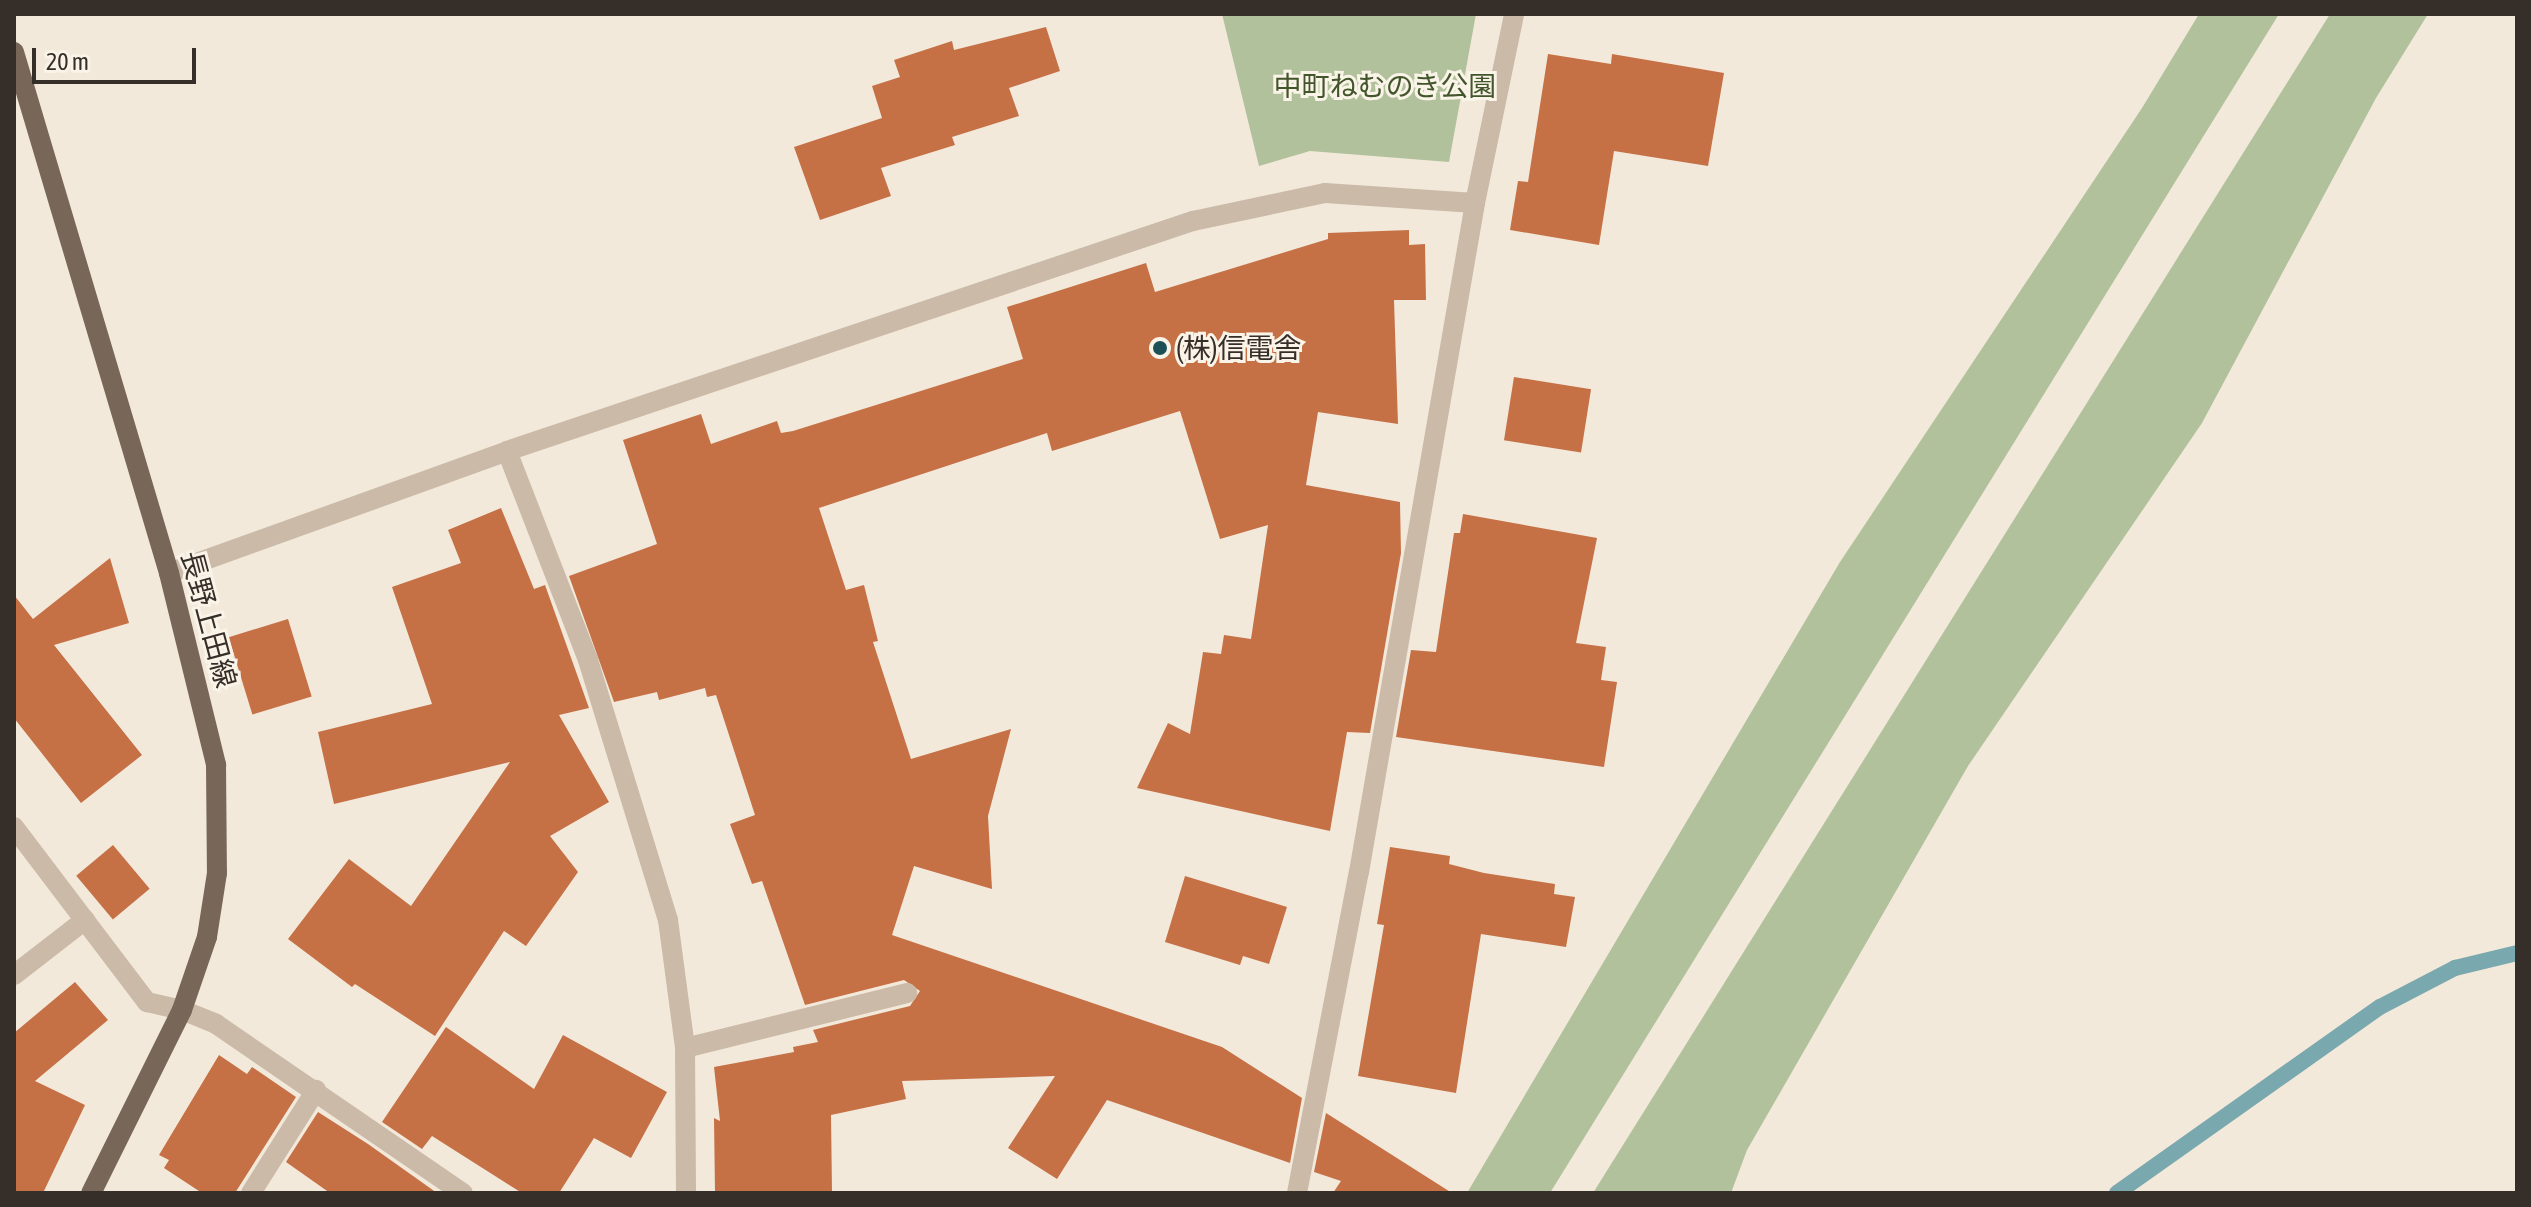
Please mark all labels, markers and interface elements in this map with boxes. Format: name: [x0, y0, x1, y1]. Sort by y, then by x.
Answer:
scale bar: [36, 32, 200, 82]
text: 20 m: [46, 48, 89, 75]
park label: 中町ねむのき公園: [1273, 69, 1497, 103]
place label: (株)信電舎: [1176, 331, 1301, 365]
marker: (株)信電舎: [1151, 339, 1169, 357]
street label: 長野上田線: [175, 547, 243, 691]

